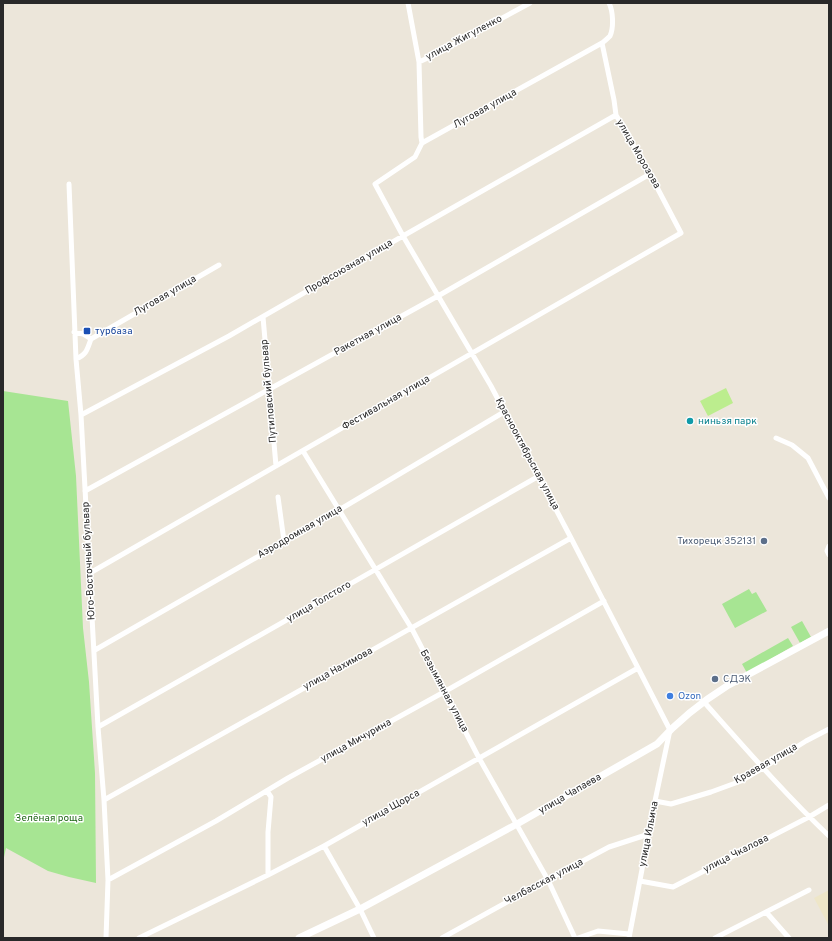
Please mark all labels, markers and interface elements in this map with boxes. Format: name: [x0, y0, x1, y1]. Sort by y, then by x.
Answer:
street label: улица Жигуленко: [423, 12, 505, 64]
street label: Луговая улица: [451, 86, 519, 132]
street label: улица Морозова: [613, 117, 663, 191]
street label: Профсоюзная улица: [303, 237, 395, 297]
street label: Луговая улица: [131, 273, 199, 319]
street label: Ракетная улица: [332, 311, 404, 359]
place label: турбаза: [95, 325, 132, 338]
marker: турбаза: [82, 326, 92, 336]
street label: Путиловский бульвар: [258, 338, 280, 443]
street label: Фестивальная улица: [340, 373, 432, 433]
street label: Краснооктябрьская улица: [492, 396, 562, 512]
place label: ниньзя парк: [698, 415, 757, 428]
marker: ниньзя парк: [685, 416, 695, 426]
street label: Юго-Восточный бульвар: [79, 501, 99, 621]
street label: Аэродромная улица: [255, 502, 345, 562]
place label: Тихорецк 352131: [677, 535, 756, 548]
marker: Тихорецк 352131: [759, 536, 769, 546]
street label: улица Толстого: [284, 578, 354, 626]
street label: улица Нахимова: [301, 644, 375, 694]
street label: Безымянная улица: [417, 647, 471, 735]
place label: СДЭК: [723, 673, 751, 686]
marker: СДЭК: [710, 674, 720, 684]
place label: Ozon: [678, 690, 701, 703]
marker: Ozon: [665, 691, 675, 701]
street label: улица Мичурина: [318, 716, 394, 766]
street label: Краевая улица: [732, 741, 800, 787]
street label: улица Чапаева: [536, 771, 604, 817]
street label: улица Щорса: [360, 787, 422, 829]
street label: улица Ильича: [636, 800, 662, 868]
park label: Зелёная роща: [15, 812, 83, 825]
street label: улица Чкалова: [701, 832, 771, 876]
street label: Челбасская улица: [502, 856, 586, 908]

